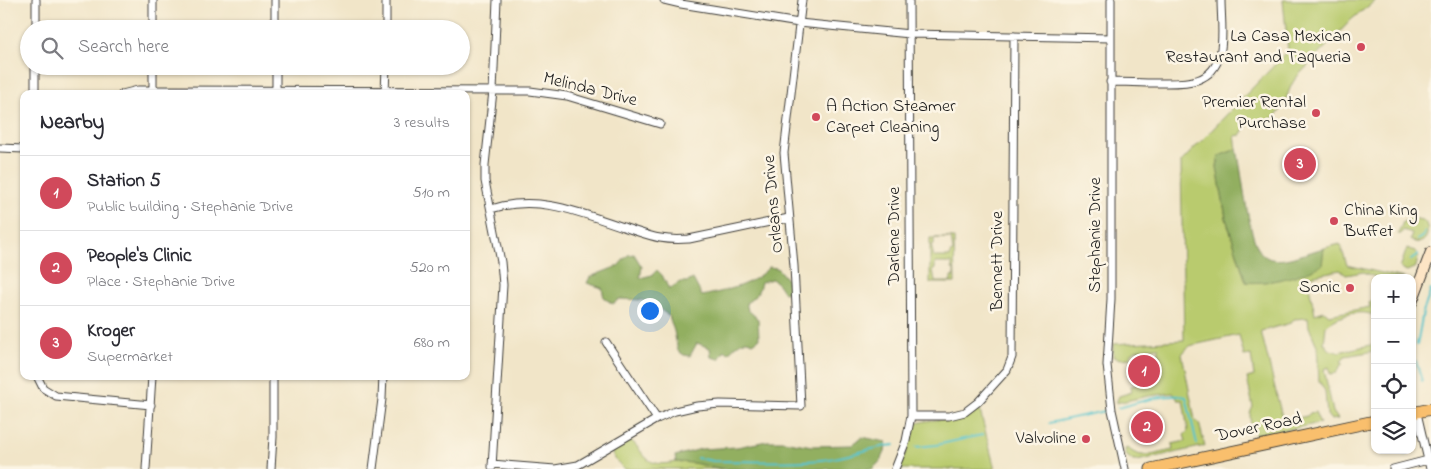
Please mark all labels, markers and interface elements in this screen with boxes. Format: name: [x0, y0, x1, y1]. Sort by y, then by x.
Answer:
search box: [20, 20, 470, 75]
place label: La Casa Mexican Restaurant and Taqueria: [1166, 24, 1351, 71]
icon: search: [38, 34, 66, 62]
text: Search here: [78, 34, 169, 61]
marker: La Casa Mexican Restaurant and Taqueria: [1355, 41, 1367, 53]
street label: Melinda Drive: [540, 66, 641, 114]
place label: Premier Rental Purchase: [1202, 90, 1307, 137]
place label: A Action Steamer Carpet Cleaning: [826, 94, 956, 142]
marker: Premier Rental Purchase: [1310, 107, 1322, 119]
text: Nearby: [40, 108, 104, 138]
text: 3 results: [394, 111, 450, 135]
marker: A Action Steamer Carpet Cleaning: [810, 111, 822, 123]
pin: 3: [1284, 145, 1316, 183]
street label: Orleans Drive: [757, 153, 791, 254]
text: Station 5: [87, 168, 161, 195]
street label: Stephanie Drive: [1083, 176, 1109, 293]
text: 1: [53, 181, 59, 205]
text: 510 m: [412, 181, 450, 205]
street label: Darlene Drive: [882, 186, 908, 286]
text: Public building · Stephanie Drive: [87, 195, 293, 219]
place label: China King Buffet: [1343, 198, 1418, 245]
street label: Bennett Drive: [985, 210, 1011, 312]
marker: China King Buffet: [1328, 215, 1340, 227]
text: People's Clinic: [87, 243, 191, 270]
text: 2: [52, 256, 60, 280]
text: 520 m: [410, 256, 450, 280]
text: Place · Stephanie Drive: [87, 270, 235, 294]
map controls: [1371, 274, 1416, 454]
button: +: [1371, 274, 1416, 319]
place label: Sonic: [1299, 275, 1340, 301]
marker: Sonic: [1344, 282, 1356, 294]
your location: [637, 298, 663, 324]
text: Kroger: [87, 318, 135, 345]
button: −: [1371, 319, 1416, 364]
text: 3: [53, 331, 59, 355]
text: 680 m: [414, 331, 450, 355]
text: Supermarket: [87, 345, 173, 369]
pin: 1: [1128, 352, 1160, 390]
button: locate: [1371, 364, 1416, 409]
street label: Dover Road: [1213, 406, 1304, 450]
pin: 2: [1131, 408, 1163, 446]
button: layers: [1371, 409, 1416, 454]
place label: Valvoline: [1015, 426, 1077, 452]
marker: Valvoline: [1080, 433, 1092, 445]

